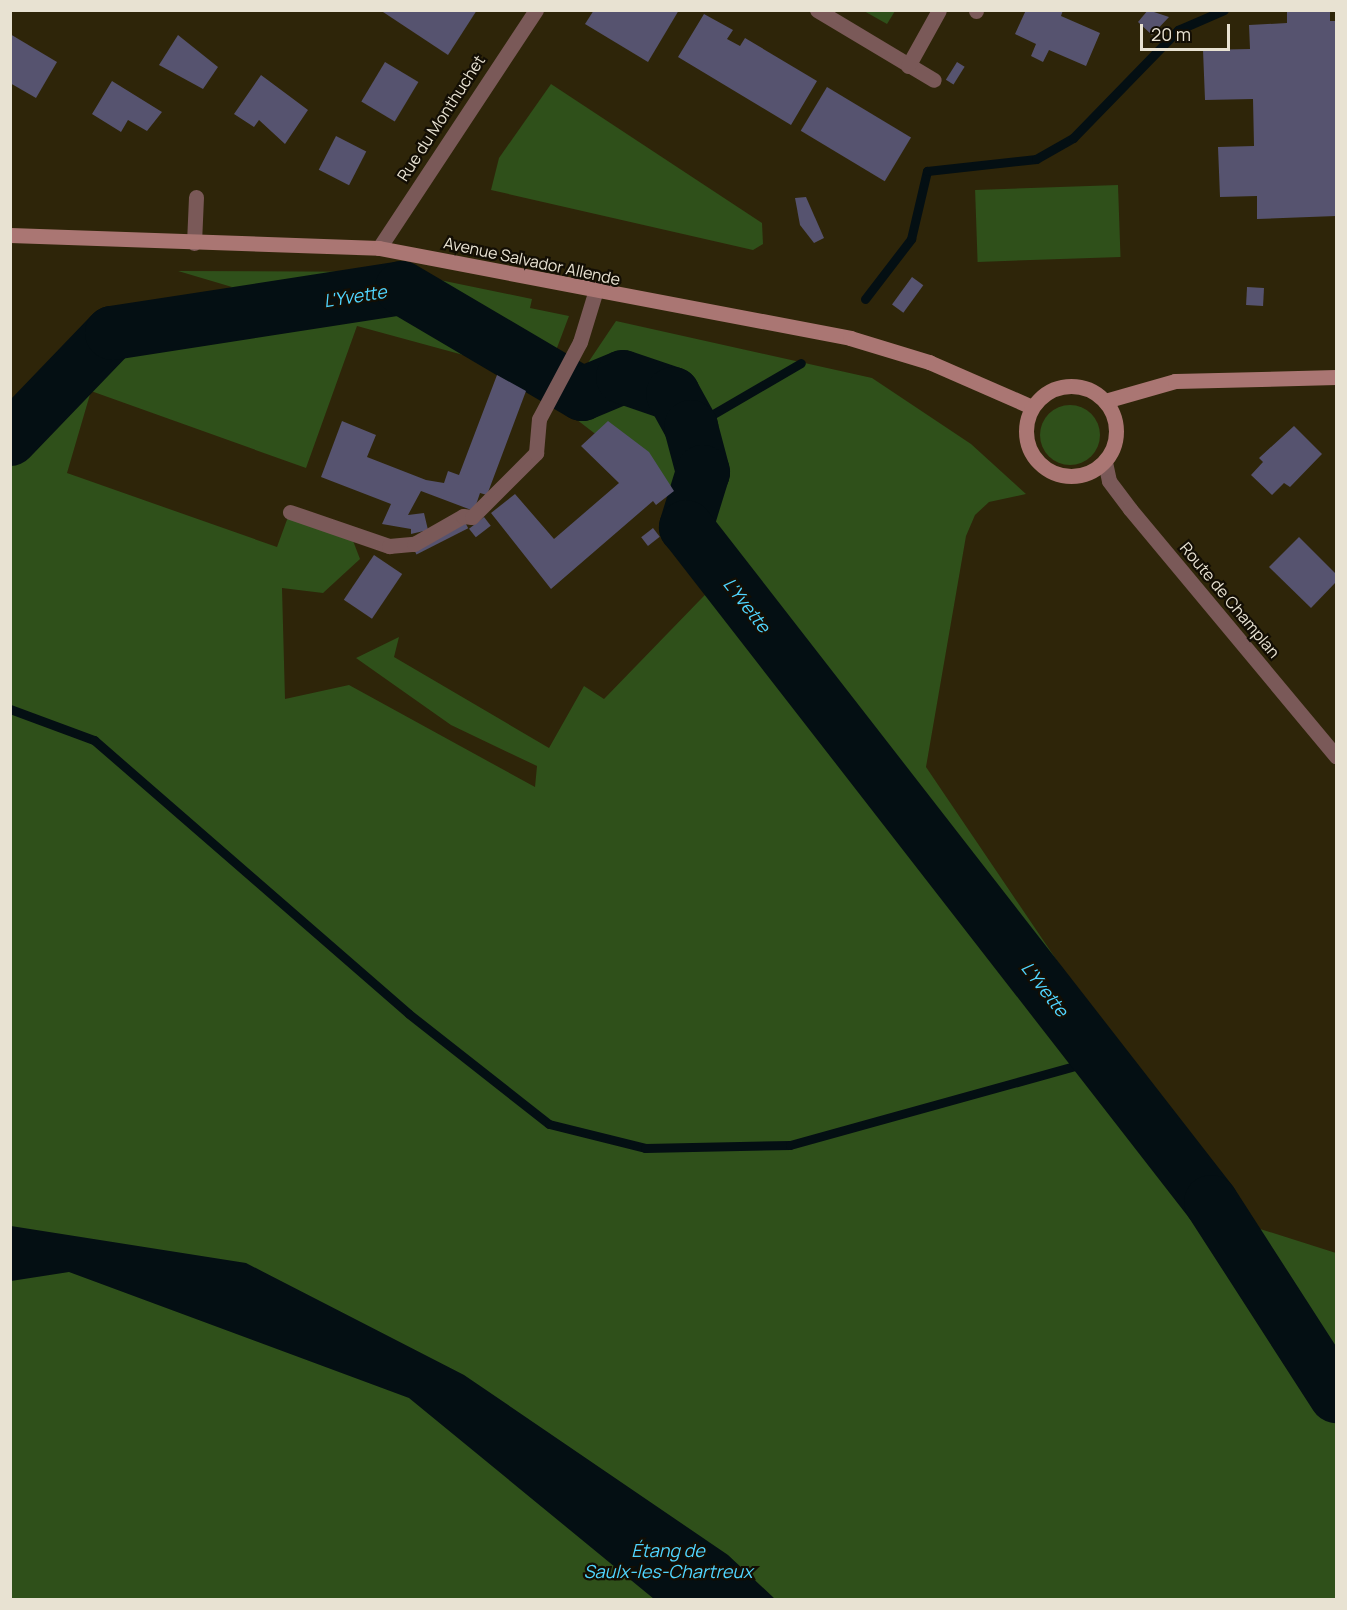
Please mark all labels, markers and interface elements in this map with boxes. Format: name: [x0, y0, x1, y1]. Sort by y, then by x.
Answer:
scale bar: [1143, 12, 1233, 50]
text: 20 m: [1151, 22, 1191, 46]
street label: Rue du Monthuchet: [393, 51, 489, 185]
street label: Avenue Salvador Allende: [442, 233, 622, 289]
water label: L'Yvette: [322, 280, 388, 312]
street label: Route de Champlan: [1176, 538, 1284, 662]
water label: L'Yvette: [719, 573, 775, 637]
water label: L'Yvette: [1017, 957, 1073, 1021]
water label: Étang de Saulx-les-Chartreux: [583, 1540, 753, 1582]

